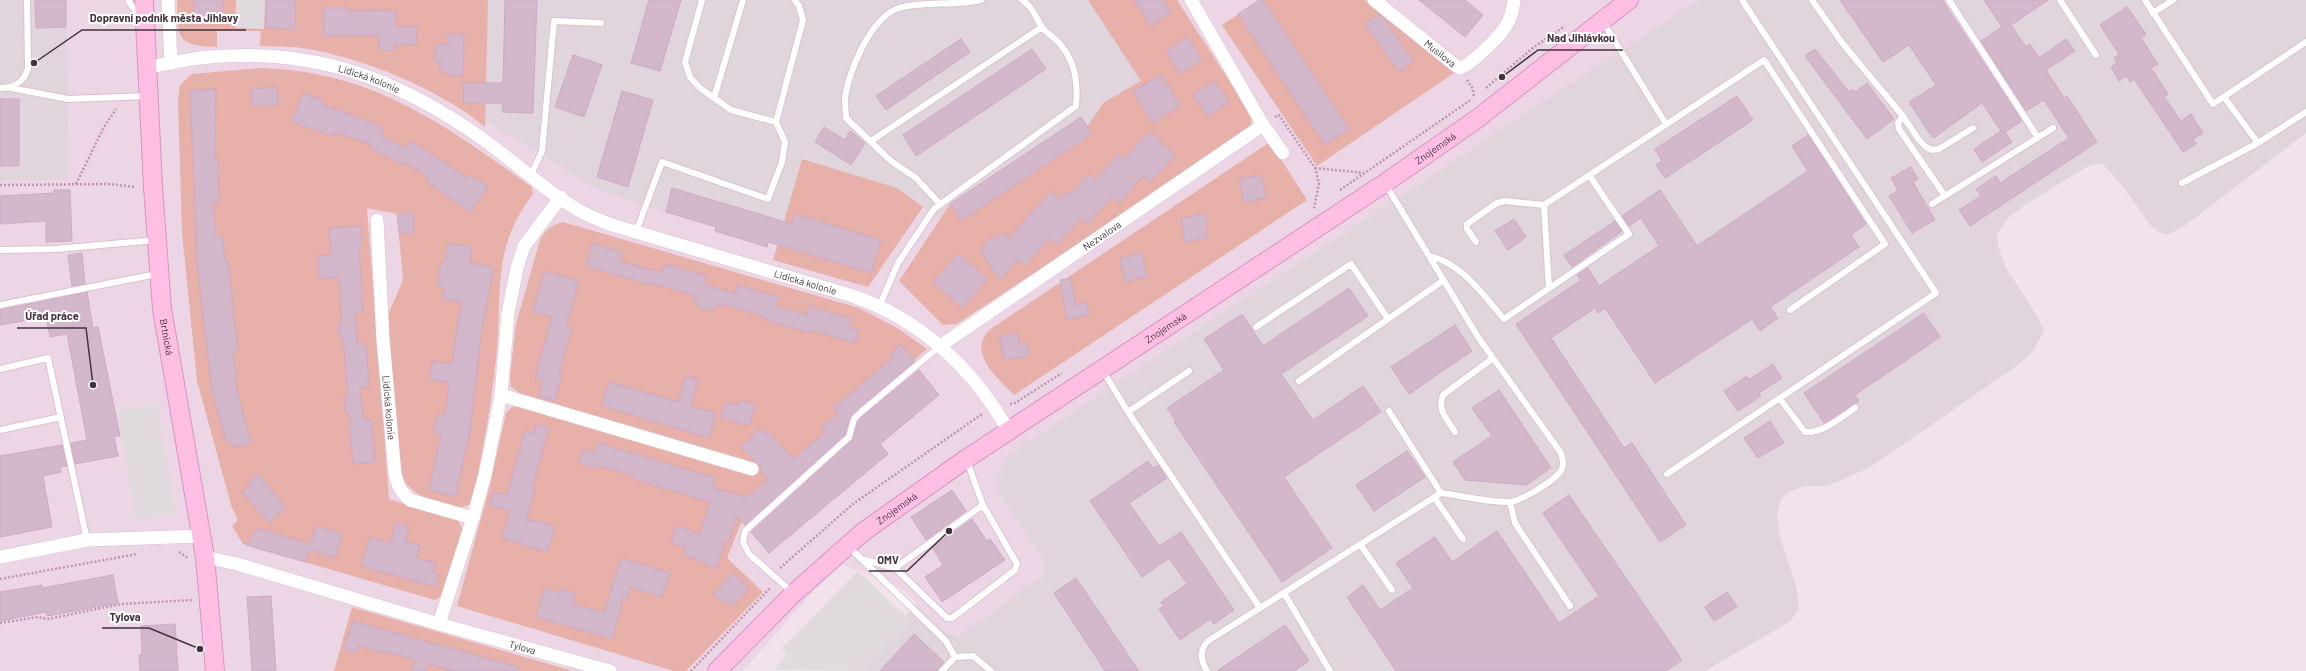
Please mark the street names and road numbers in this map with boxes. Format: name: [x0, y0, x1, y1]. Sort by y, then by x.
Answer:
street label: Musilova: [1422, 37, 1459, 70]
street label: Lidická kolonie: [337, 62, 402, 95]
street label: Znojemská: [1413, 130, 1458, 166]
street label: Nezvalova: [1080, 218, 1123, 253]
street label: Lidická kolonie: [773, 267, 838, 297]
street label: Znojemská: [1143, 310, 1189, 345]
street label: Brtnická: [158, 318, 176, 356]
street label: Lidická kolonie: [380, 375, 398, 440]
street label: Znojemská: [874, 490, 919, 527]
street label: Tylova: [508, 638, 537, 656]

